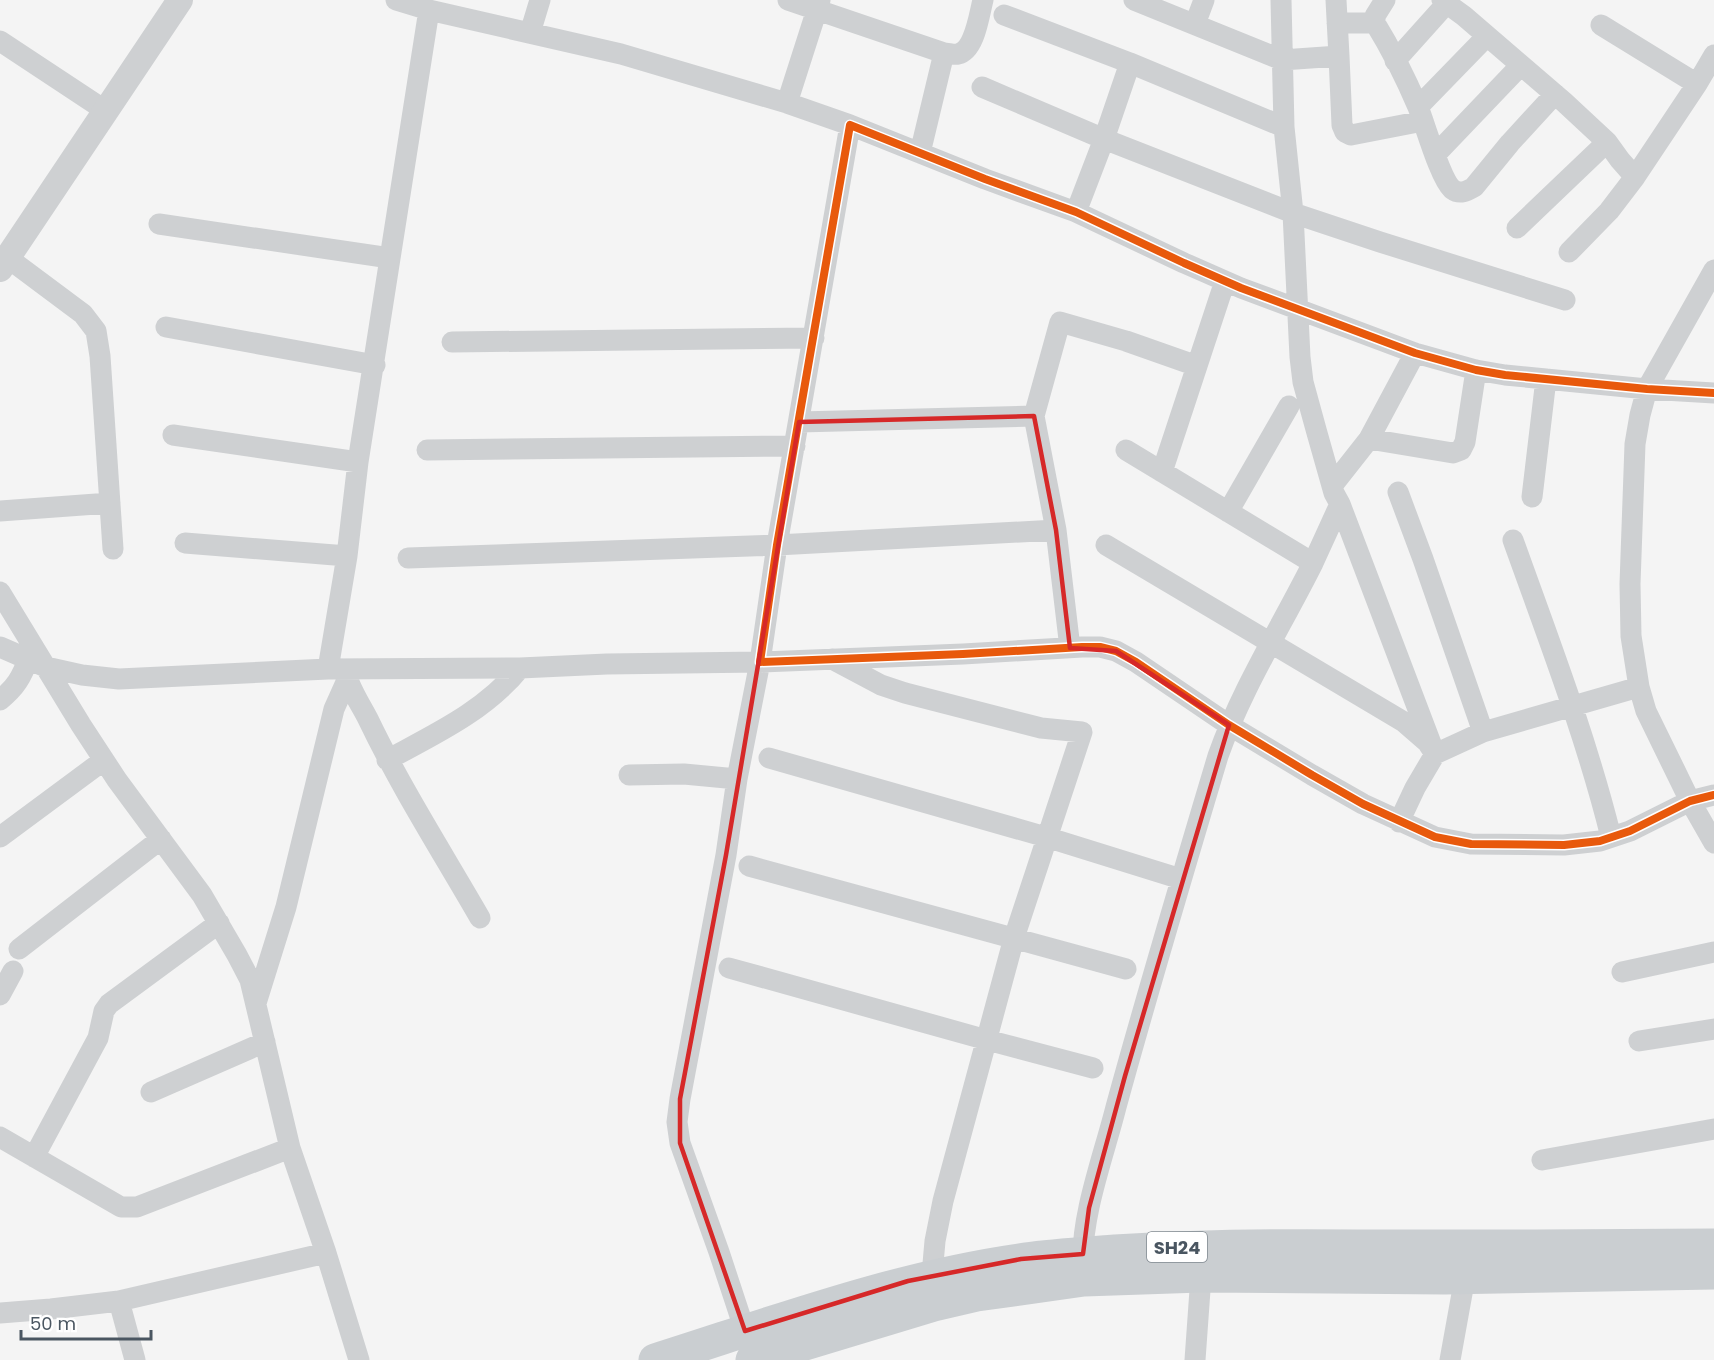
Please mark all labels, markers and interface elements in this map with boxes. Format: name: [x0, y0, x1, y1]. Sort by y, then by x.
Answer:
road number: SH24: [1147, 1232, 1207, 1262]
scale bar: [21, 1303, 152, 1341]
text: 50 m: [30, 1311, 76, 1336]

